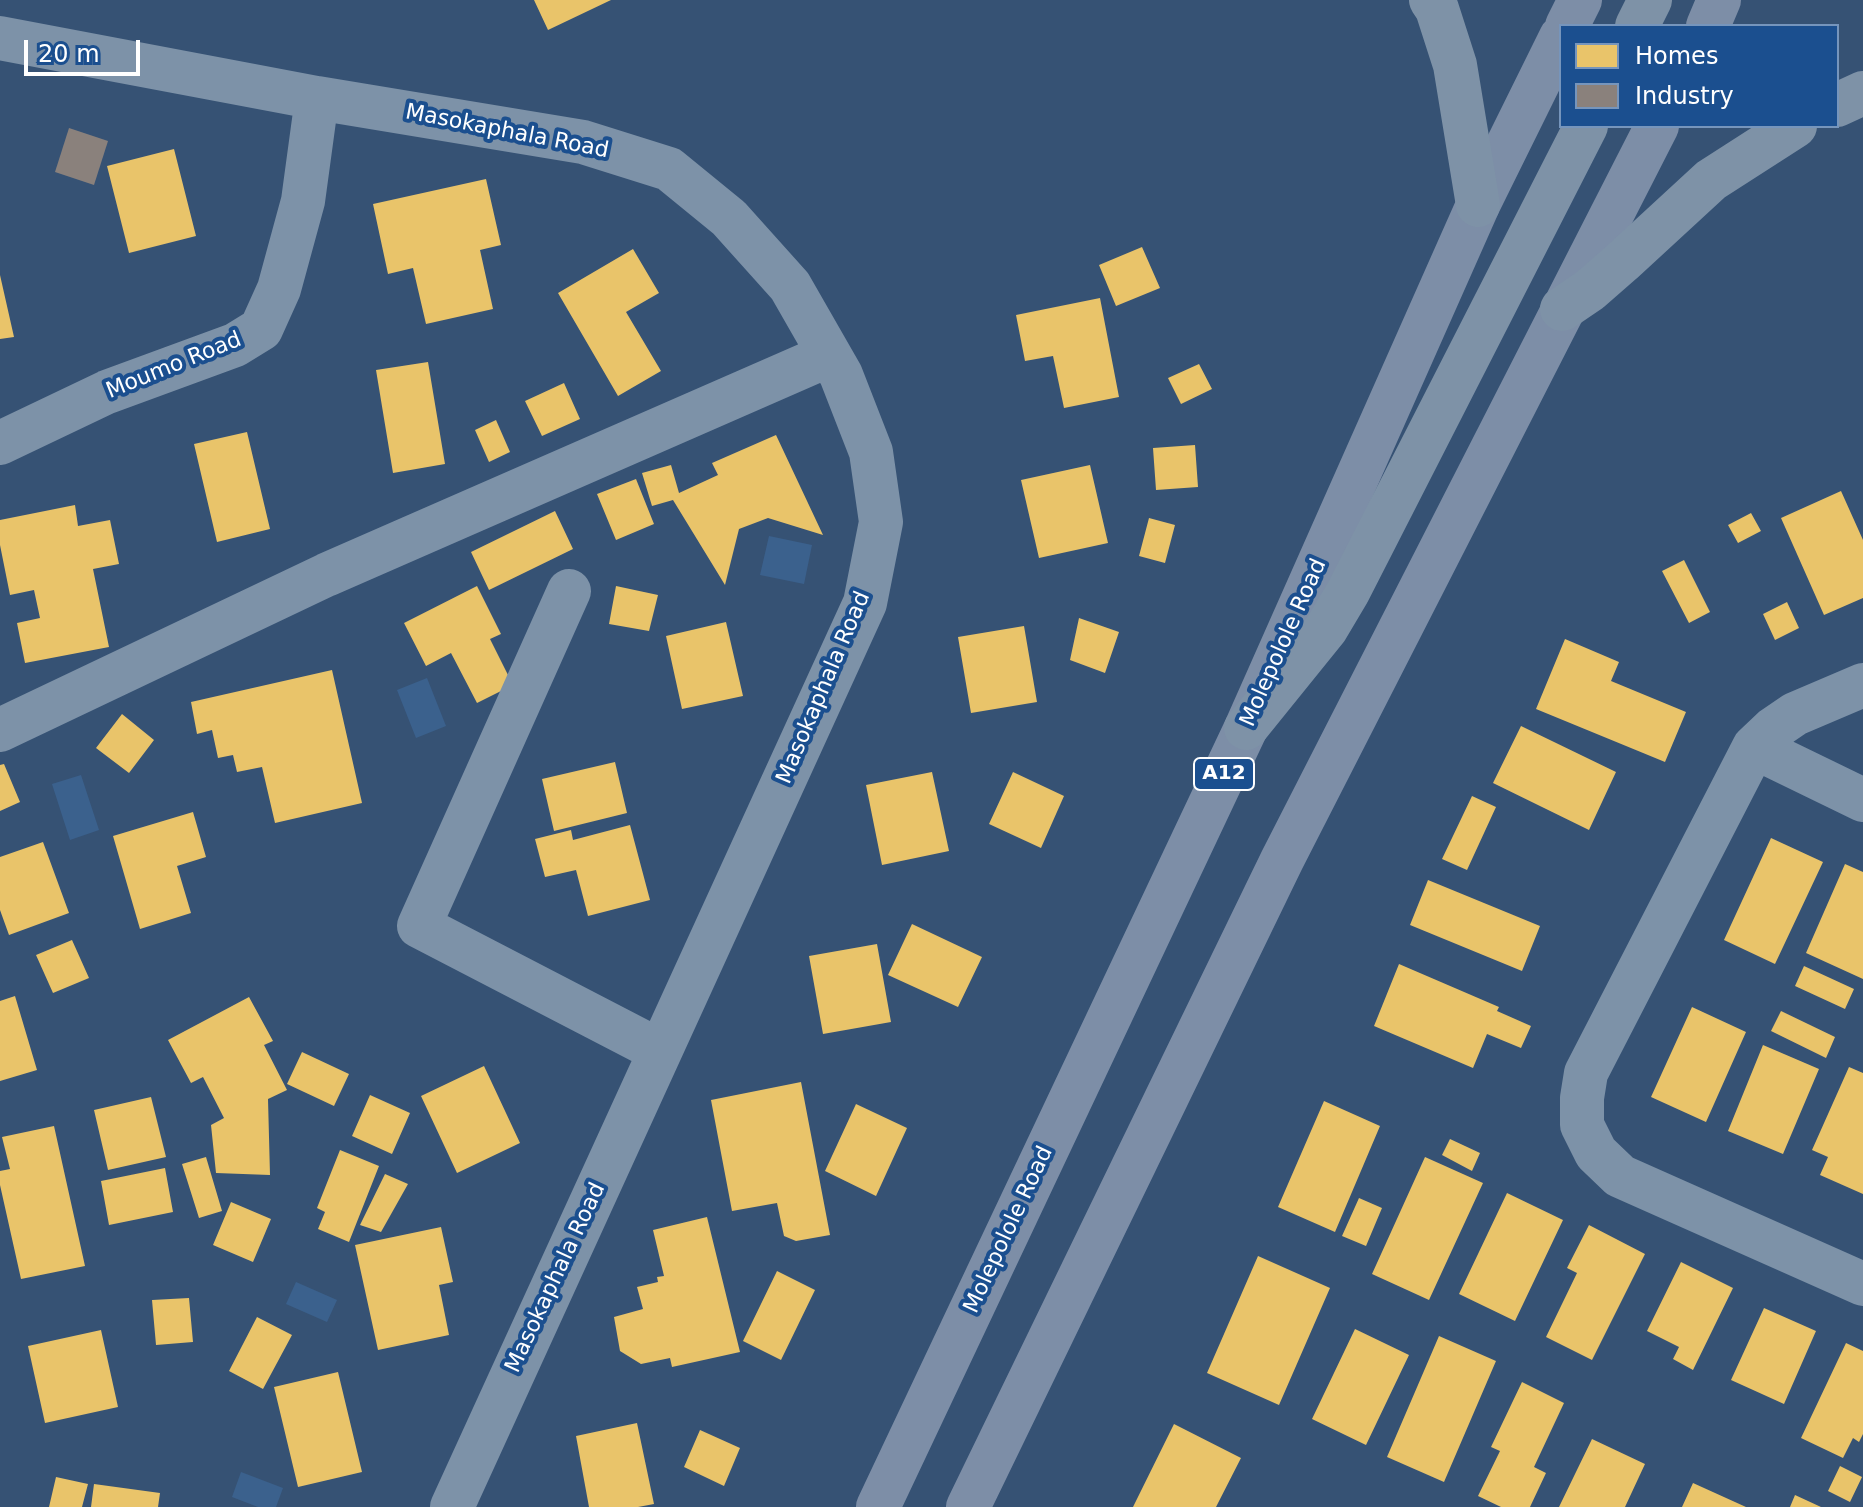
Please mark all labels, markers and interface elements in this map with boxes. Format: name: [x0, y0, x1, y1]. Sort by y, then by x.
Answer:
scale bar: [28, 24, 144, 74]
legend: [1559, 24, 1839, 128]
text: 20 m: [38, 40, 100, 68]
text: Homes: [1635, 42, 1718, 70]
text: Industry: [1635, 82, 1734, 110]
street label: Masokaphala Road: [403, 99, 611, 165]
street label: Moumo Road: [103, 327, 245, 405]
street label: Molepolole Road: [1235, 555, 1333, 731]
street label: Masokaphala Road: [772, 588, 876, 788]
road number: A12: [1194, 758, 1254, 790]
street label: Molepolole Road: [959, 1142, 1059, 1318]
street label: Masokaphala Road: [500, 1179, 612, 1377]

